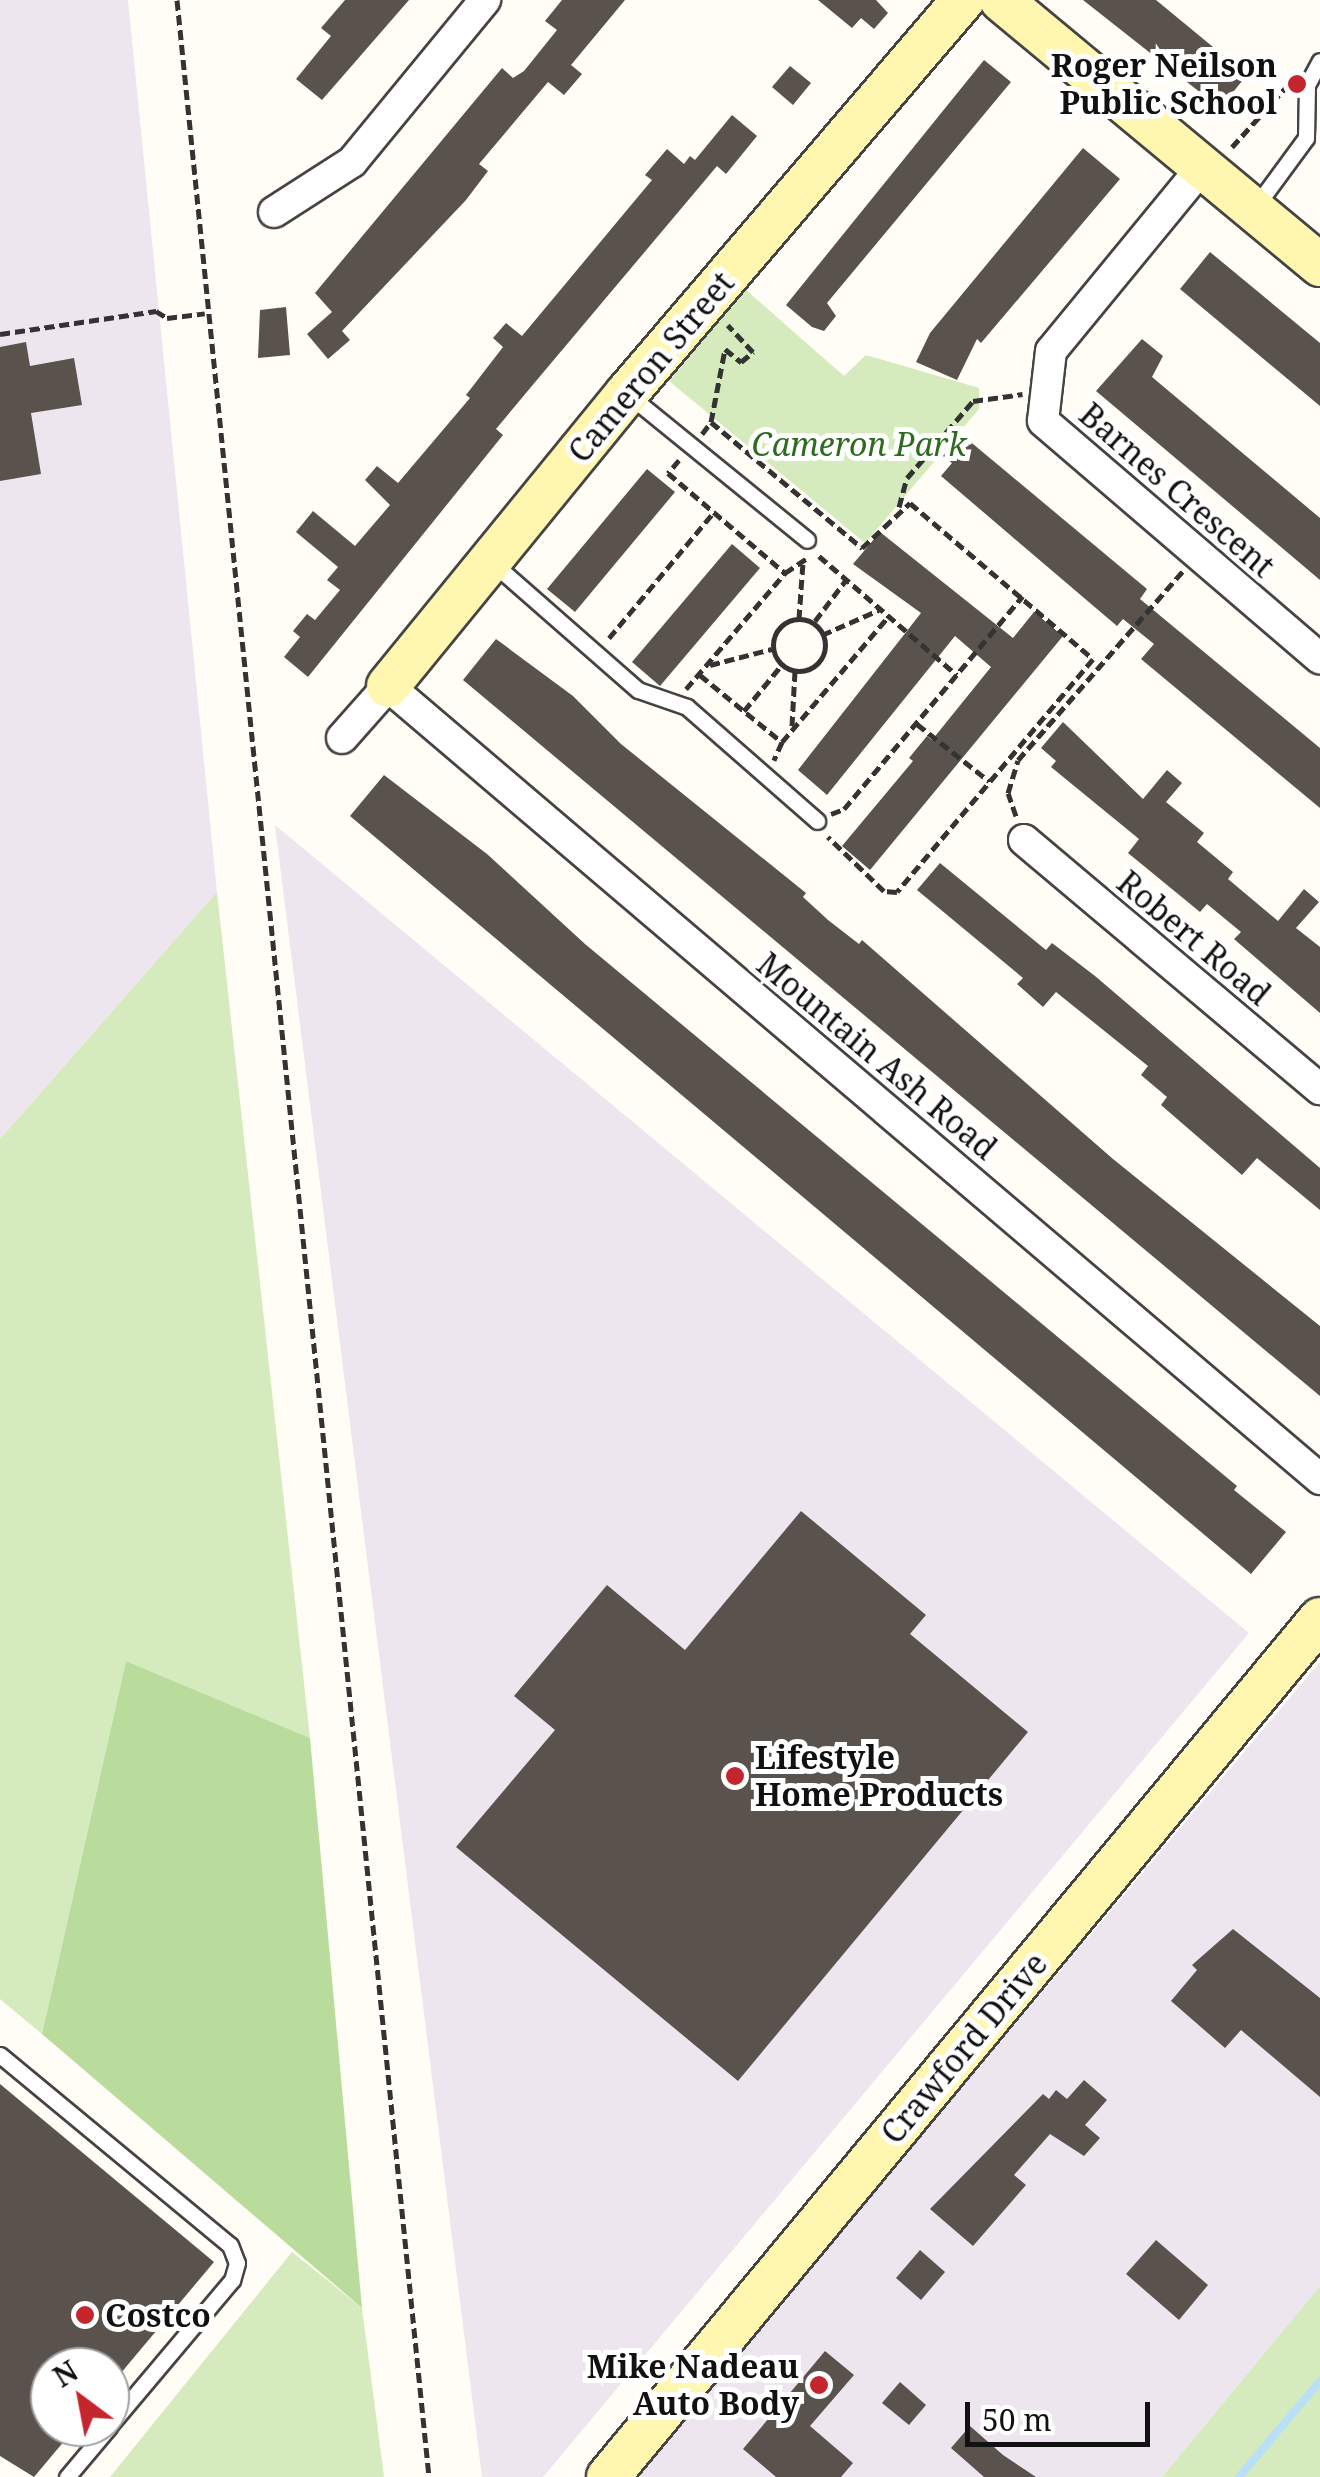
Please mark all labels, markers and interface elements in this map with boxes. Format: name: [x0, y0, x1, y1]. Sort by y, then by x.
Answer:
place label: Roger Neilson Public School: [1051, 47, 1277, 122]
marker: Roger Neilson Public School: [1286, 73, 1308, 95]
street label: Cameron Street: [560, 264, 742, 470]
street label: Barnes Crescent: [1072, 395, 1282, 585]
park label: Cameron Park: [752, 425, 966, 463]
street label: Robert Road: [1110, 863, 1278, 1013]
street label: Mountain Ash Road: [749, 945, 1005, 1167]
place label: Lifestyle Home Products: [755, 1739, 1003, 1814]
marker: Lifestyle Home Products: [724, 1765, 746, 1787]
street label: Crawford Drive: [873, 1945, 1055, 2151]
place label: Costco: [105, 2296, 211, 2334]
marker: Costco: [74, 2304, 96, 2326]
north arrow: [30, 2347, 130, 2447]
place label: Mike Nadeau Auto Body: [587, 2348, 799, 2423]
text: N: [46, 2351, 85, 2395]
marker: Mike Nadeau Auto Body: [808, 2374, 830, 2396]
scale bar: [970, 2382, 1155, 2444]
text: 50 m: [982, 2399, 1052, 2440]

